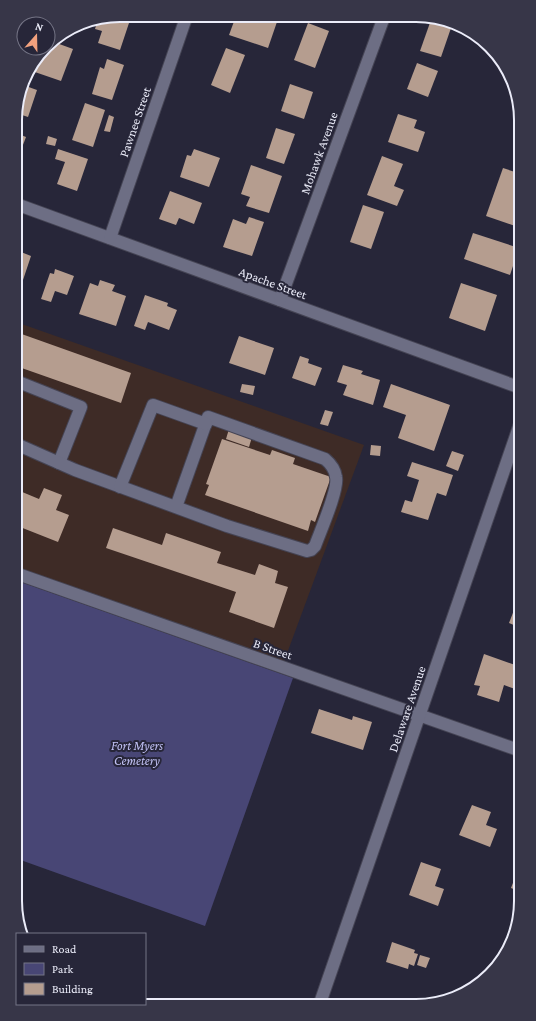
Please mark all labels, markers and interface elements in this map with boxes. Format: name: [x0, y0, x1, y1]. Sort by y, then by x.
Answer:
north arrow: [16, 16, 56, 56]
text: N: [34, 20, 45, 34]
street label: Pawnee Street: [116, 84, 154, 159]
street label: Mohawk Avenue: [297, 109, 341, 196]
street label: Apache Street: [237, 264, 310, 302]
street label: B Street: [252, 635, 295, 663]
street label: Delaware Avenue: [385, 664, 429, 754]
park label: Fort Myers Cemetery: [111, 738, 163, 768]
legend: [16, 933, 146, 1005]
text: Road: [52, 942, 77, 956]
text: Park: [52, 962, 74, 976]
text: Building: [52, 982, 93, 996]

